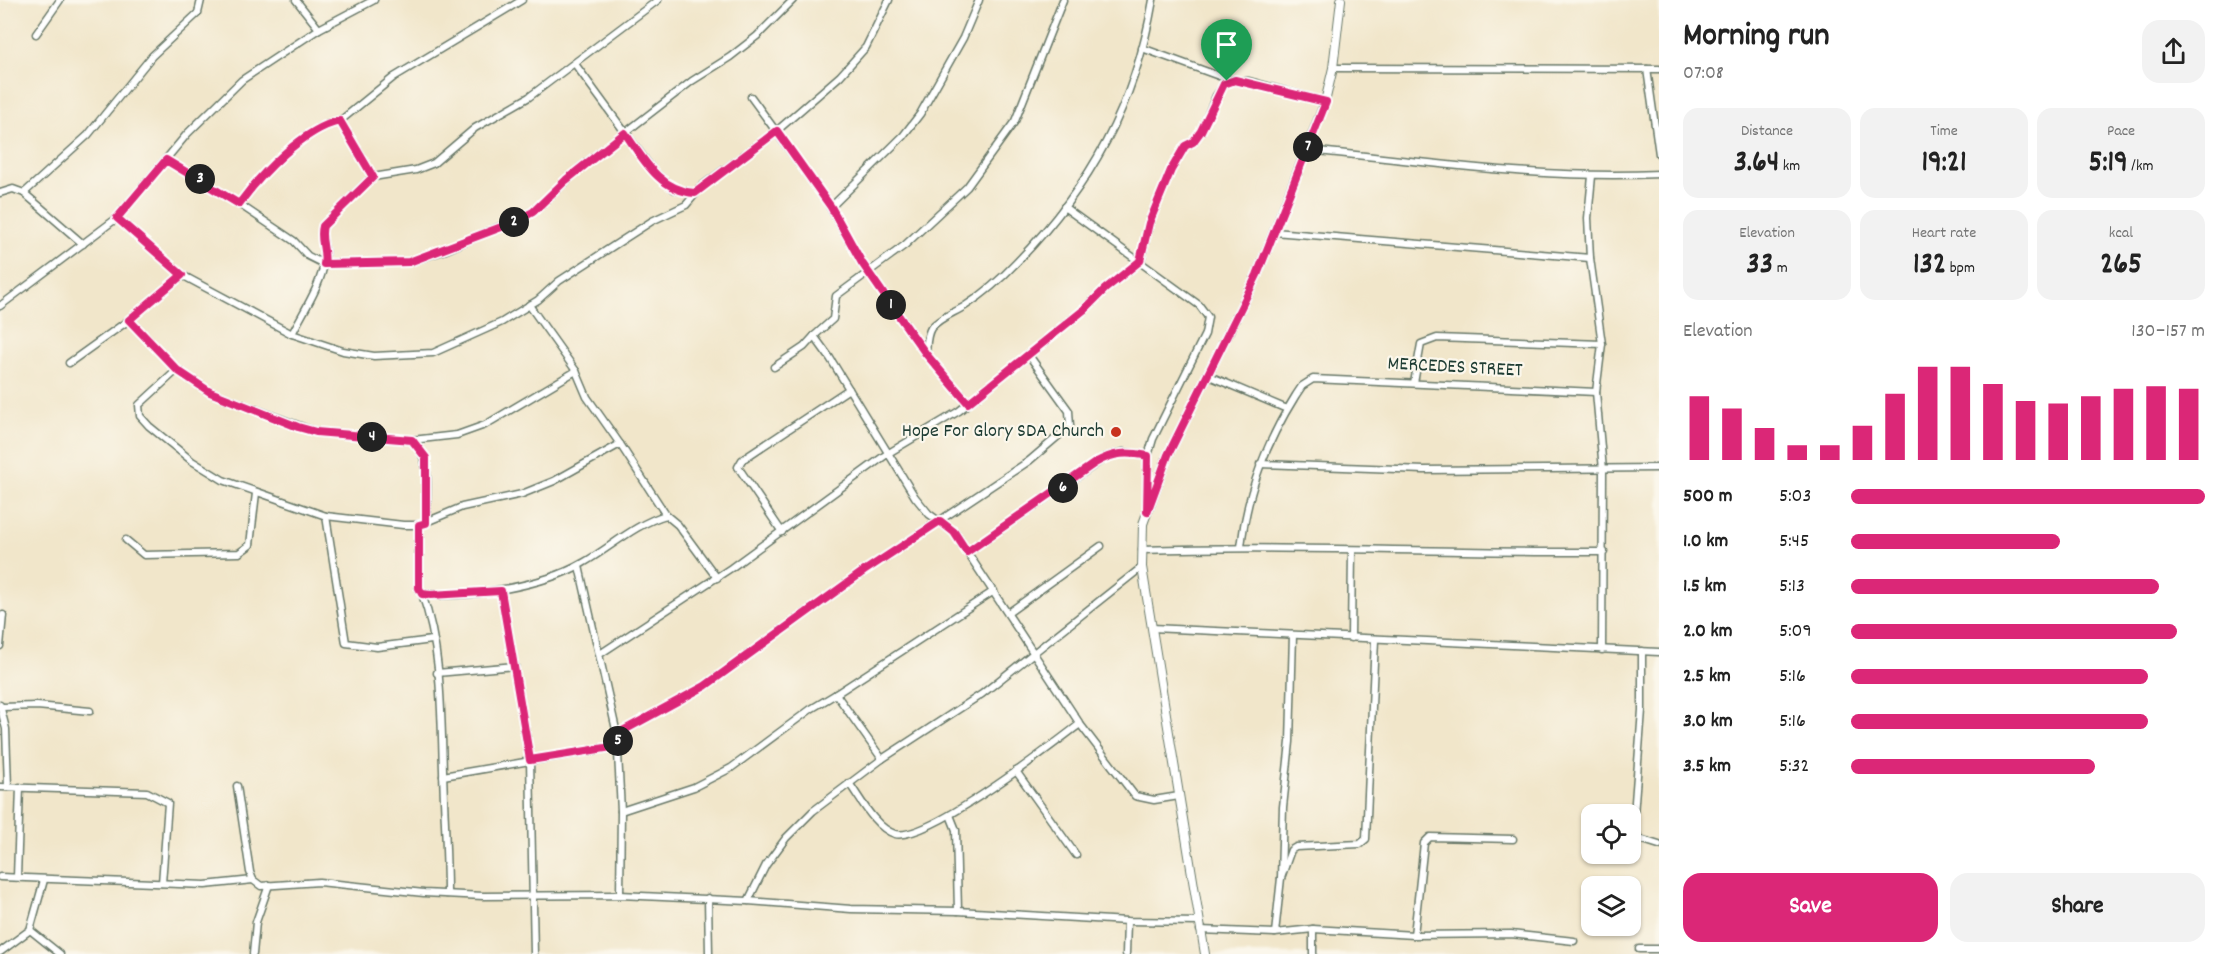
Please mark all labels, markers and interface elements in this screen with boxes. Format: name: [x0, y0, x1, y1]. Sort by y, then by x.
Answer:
text: Morning run: [1683, 14, 1830, 61]
pin: [1201, 19, 1252, 81]
button: share: [2142, 20, 2205, 83]
icon: arrive: [1210, 28, 1243, 61]
text: 07:08: [1683, 60, 1724, 88]
text: Distance: [1741, 120, 1793, 143]
text: Time: [1930, 120, 1958, 143]
text: Pace: [2107, 120, 2135, 143]
pin: 7: [1293, 132, 1323, 162]
text: 7: [1305, 135, 1311, 158]
text: 3.64: [1734, 143, 1779, 186]
text: 19:21: [1922, 143, 1966, 186]
text: 5:19: [2089, 143, 2128, 186]
text: km: [1779, 155, 1800, 178]
text: /km: [2128, 155, 2153, 178]
pin: 3: [185, 164, 215, 194]
text: 3: [196, 167, 204, 190]
pin: 2: [499, 207, 529, 237]
text: 2: [511, 210, 518, 233]
text: Elevation: [1739, 222, 1795, 245]
text: Heart rate: [1912, 222, 1976, 245]
text: kcal: [2109, 222, 2133, 245]
text: 33: [1746, 245, 1773, 288]
text: 132: [1913, 245, 1946, 288]
text: 265: [2100, 245, 2142, 288]
text: m: [1773, 257, 1788, 280]
text: bpm: [1946, 257, 1975, 280]
pin: 1: [876, 290, 906, 320]
text: 1: [889, 293, 893, 316]
text: Elevation: [1683, 318, 1753, 346]
text: 130–157 m: [2131, 318, 2205, 346]
street label: MERCEDES STREET: [1387, 350, 1523, 386]
place label: Hope For Glory SDA Church: [902, 418, 1104, 446]
pin: 4: [357, 422, 387, 452]
text: 4: [369, 425, 375, 448]
marker: Hope For Glory SDA Church: [1109, 425, 1123, 439]
pin: 6: [1048, 473, 1078, 503]
text: 6: [1059, 476, 1067, 499]
text: 500 m: [1683, 483, 1732, 511]
text: 5:03: [1779, 483, 1811, 511]
text: 1.0 km: [1683, 528, 1728, 556]
text: 5:45: [1779, 528, 1809, 556]
text: 1.5 km: [1683, 573, 1726, 601]
text: 5:13: [1779, 573, 1805, 601]
text: 2.0 km: [1683, 618, 1732, 646]
text: 5:09: [1779, 618, 1812, 646]
text: 2.5 km: [1683, 663, 1731, 691]
text: 5:16: [1779, 663, 1806, 691]
text: 3.0 km: [1683, 708, 1733, 736]
text: 5:16: [1779, 708, 1806, 736]
pin: 5: [603, 726, 633, 756]
text: 5: [614, 729, 622, 752]
text: 3.5 km: [1683, 753, 1731, 781]
text: 5:32: [1779, 753, 1809, 781]
map controls: [1581, 804, 1641, 936]
button: locate: [1581, 804, 1641, 864]
button: Save: [1683, 873, 1938, 942]
button: Share: [1950, 873, 2205, 942]
button: layers: [1581, 876, 1641, 936]

